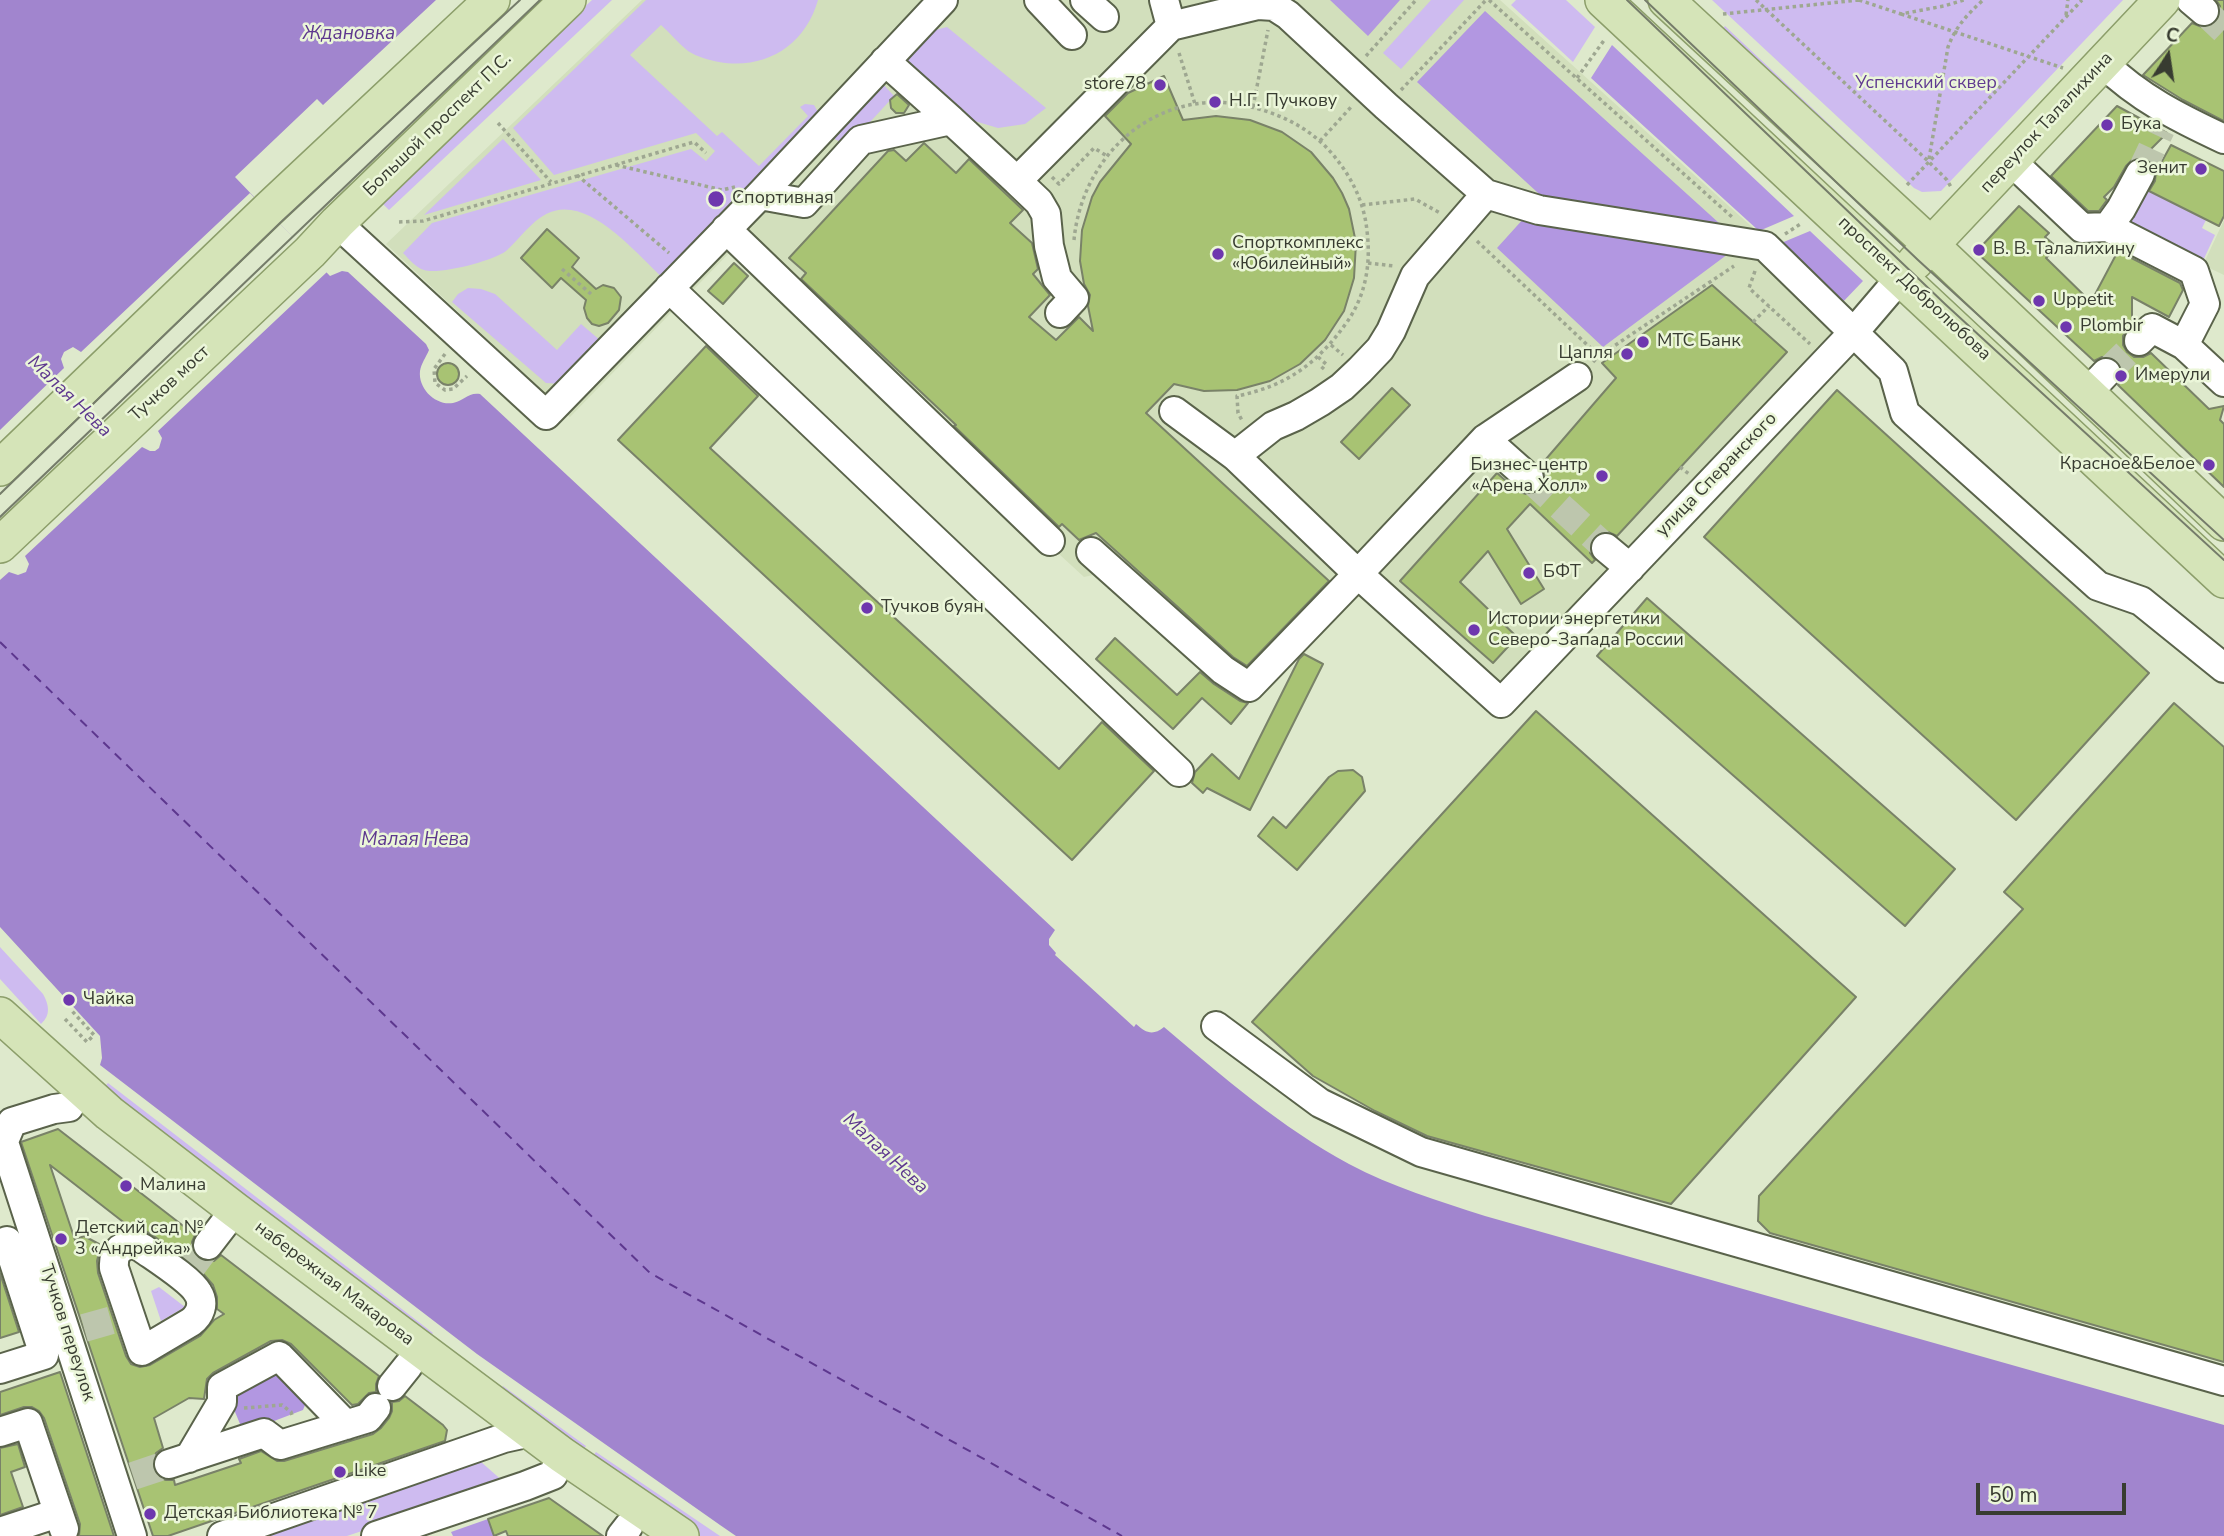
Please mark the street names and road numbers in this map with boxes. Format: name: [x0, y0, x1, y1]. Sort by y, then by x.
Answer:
street label: переулок Талалихина: [1976, 48, 2118, 198]
street label: Большой проспект П.С.: [360, 49, 516, 201]
street label: проспект Добролюбова: [1833, 212, 1995, 366]
street label: Тучков мост: [125, 341, 215, 427]
street label: улица Сперанского: [1652, 408, 1782, 542]
street label: набережная Макарова: [250, 1217, 418, 1351]
street label: Тучков переулок: [35, 1262, 99, 1404]

